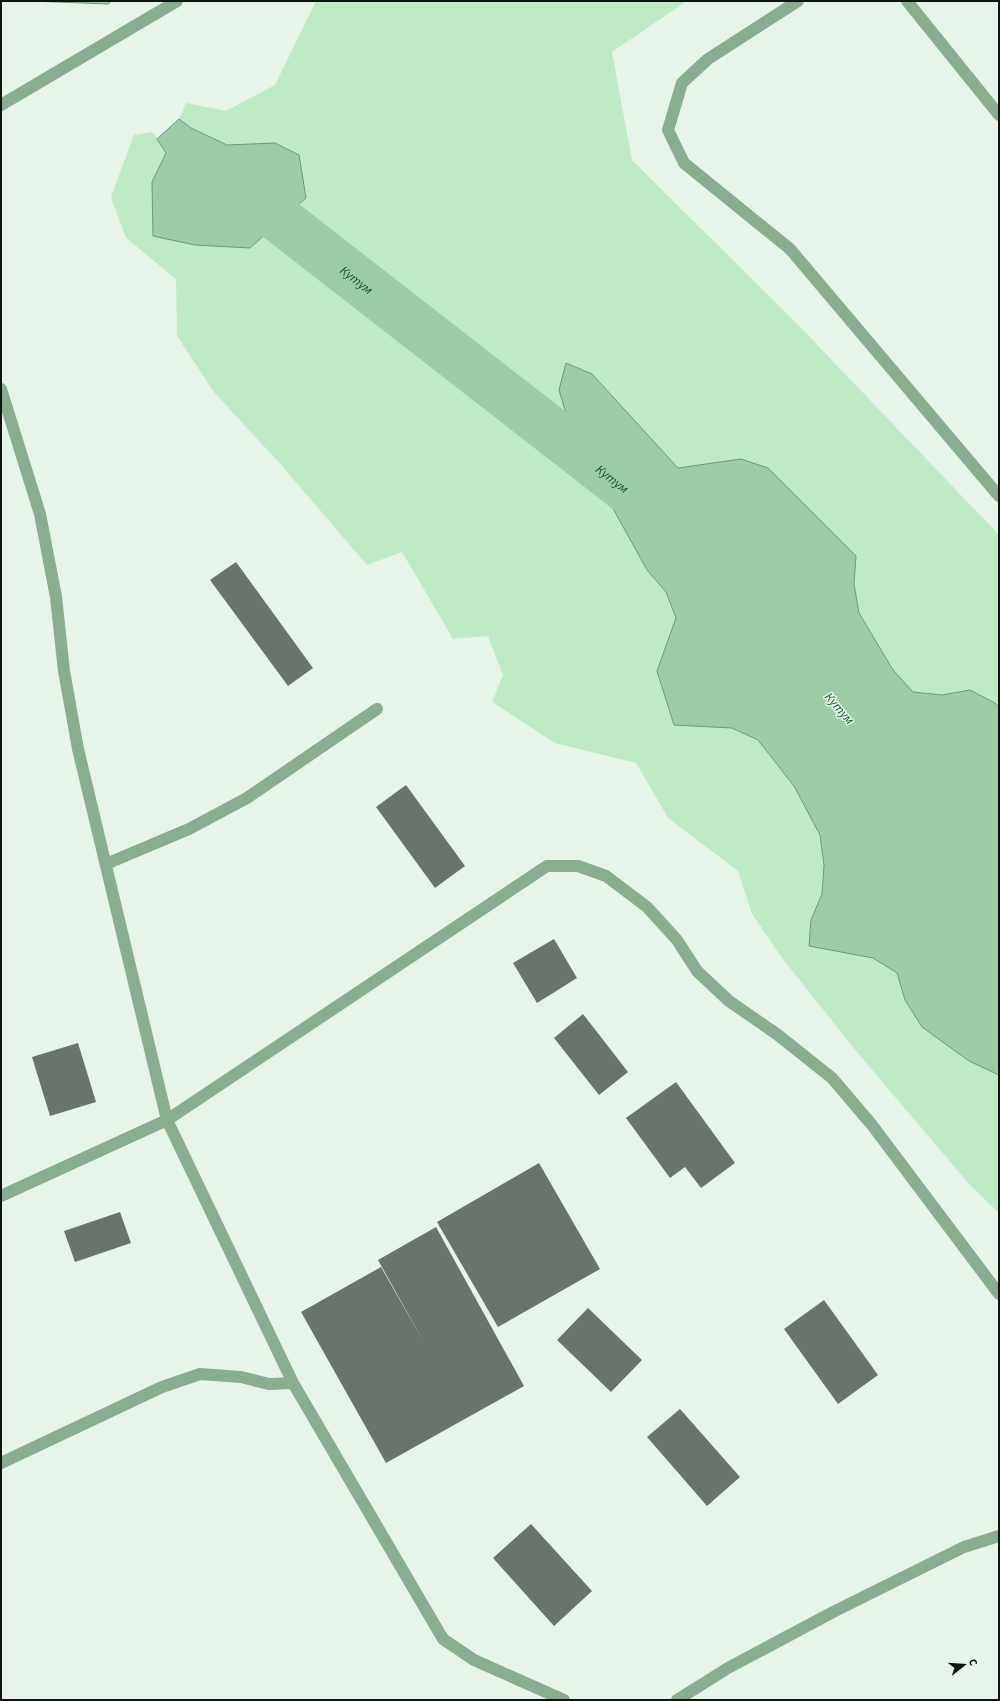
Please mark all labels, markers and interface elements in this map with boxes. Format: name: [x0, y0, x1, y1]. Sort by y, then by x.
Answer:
water label: Кутум: [336, 262, 377, 299]
water label: Кутум: [592, 461, 632, 498]
water label: Кутум: [820, 689, 858, 729]
north arrow: [944, 1645, 984, 1685]
text: С: [965, 1657, 981, 1668]

